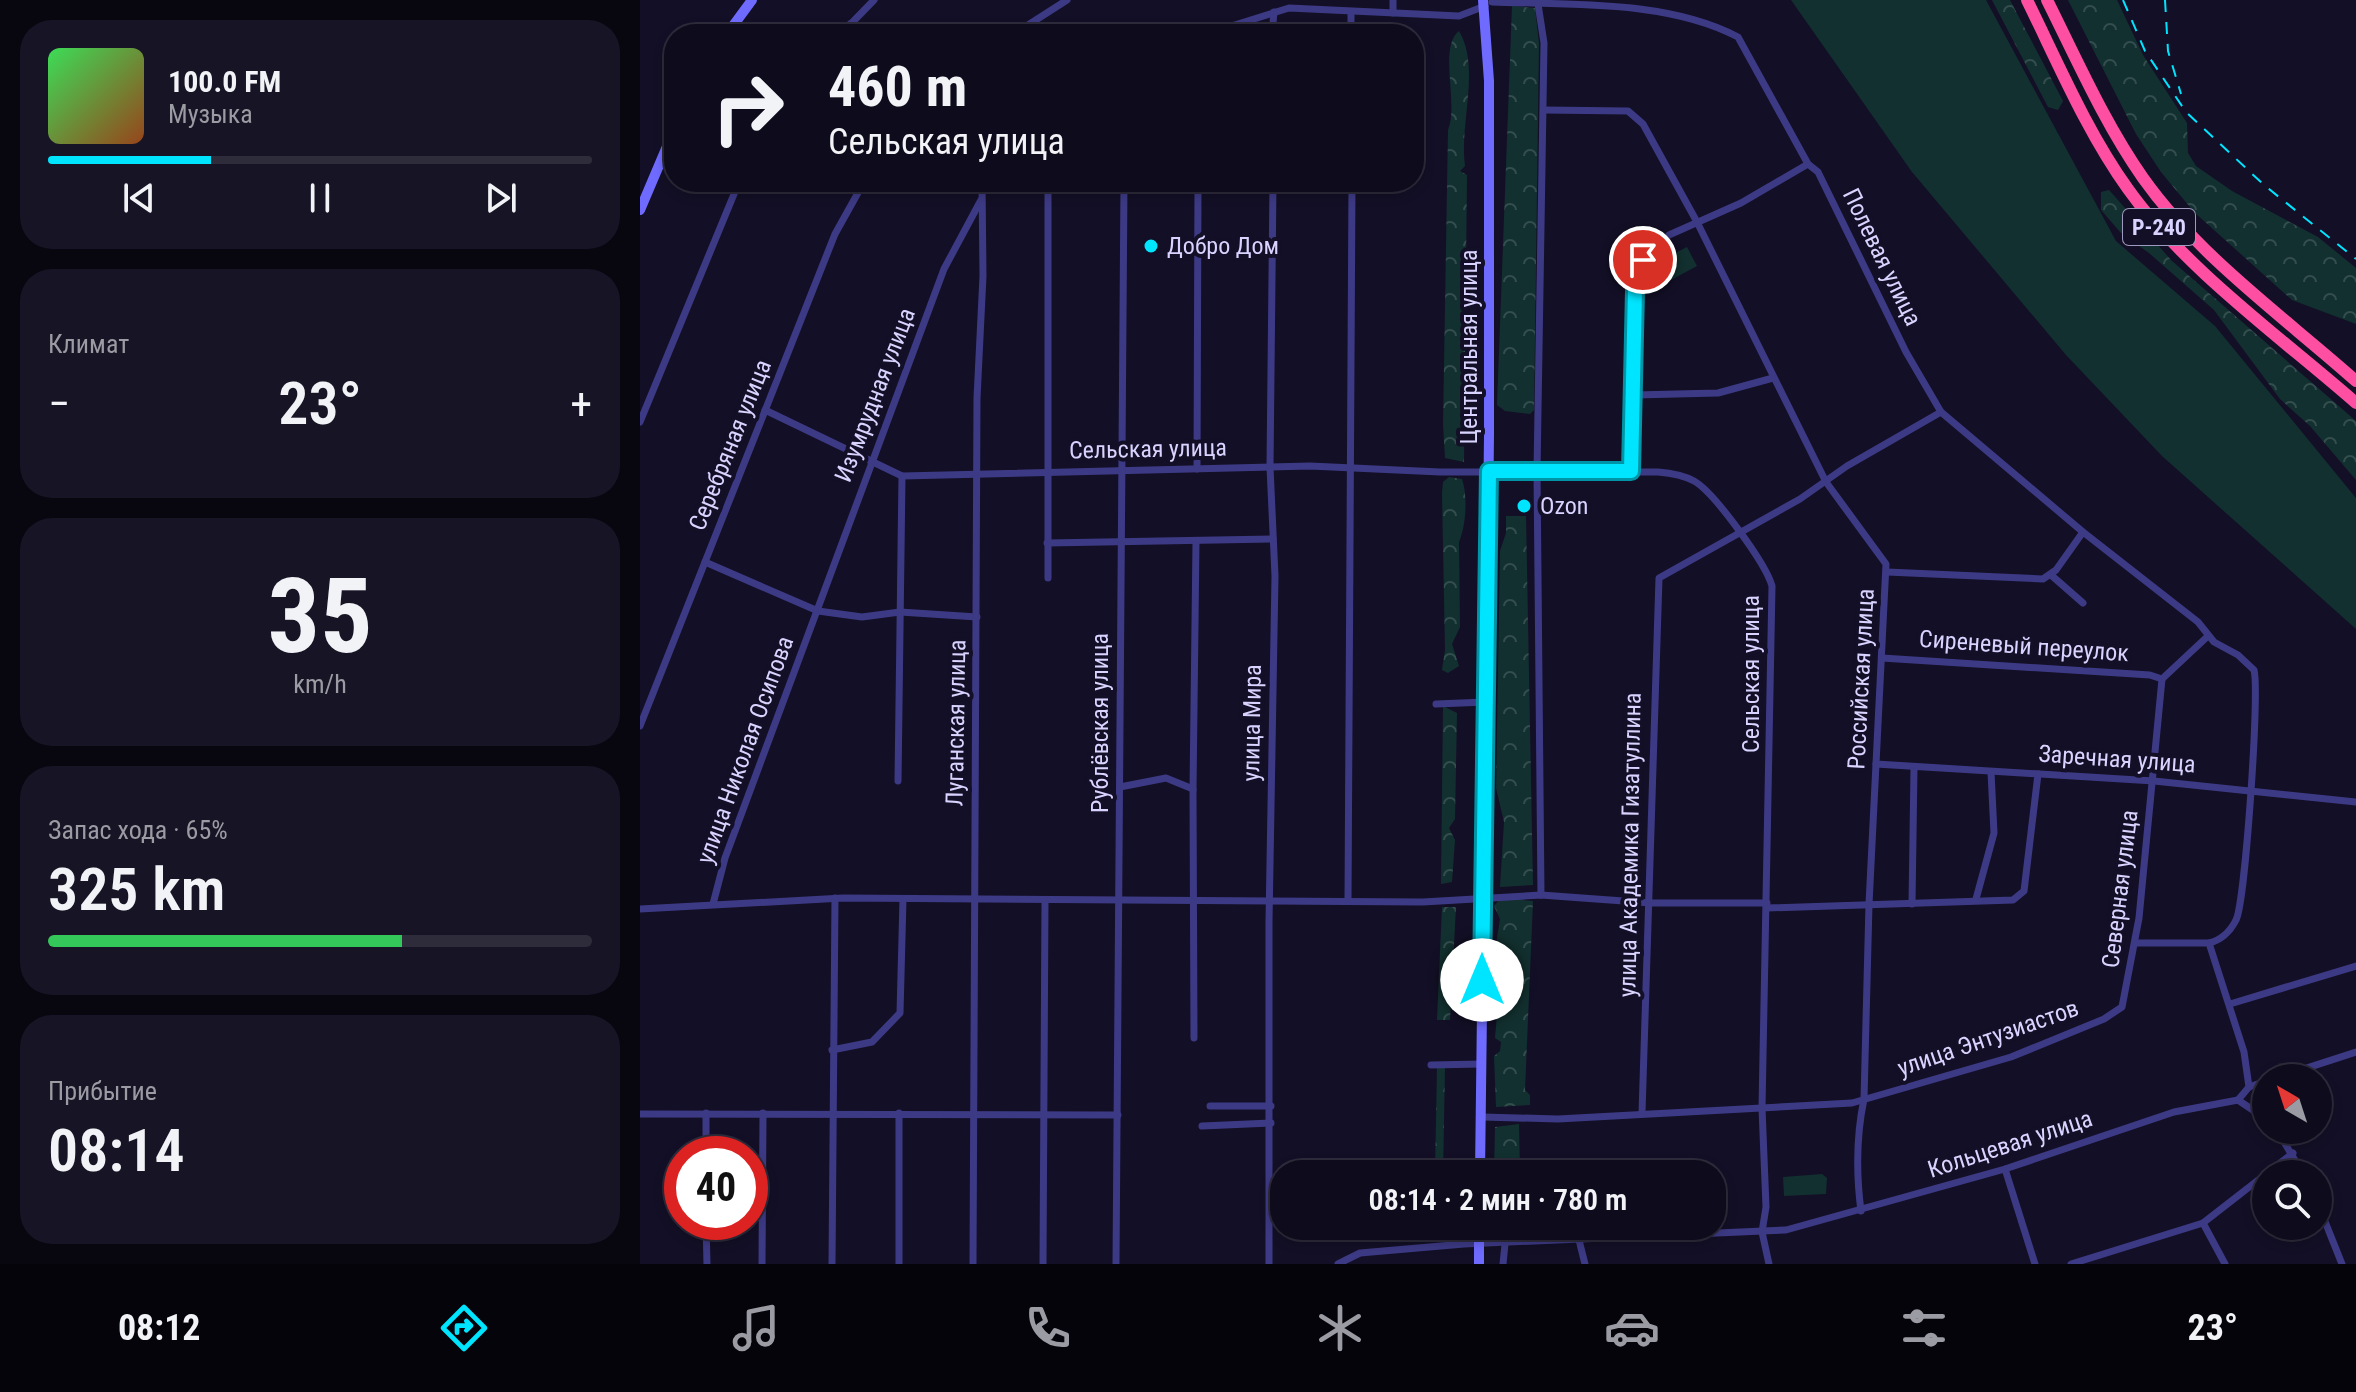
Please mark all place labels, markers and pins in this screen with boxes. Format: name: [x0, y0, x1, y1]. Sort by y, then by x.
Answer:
pin: [1609, 226, 1677, 294]
place label: Добро Дом: [1167, 232, 1279, 260]
marker: Добро Дом: [1142, 237, 1160, 255]
place label: Ozon: [1540, 492, 1588, 520]
marker: Ozon: [1515, 497, 1533, 515]

